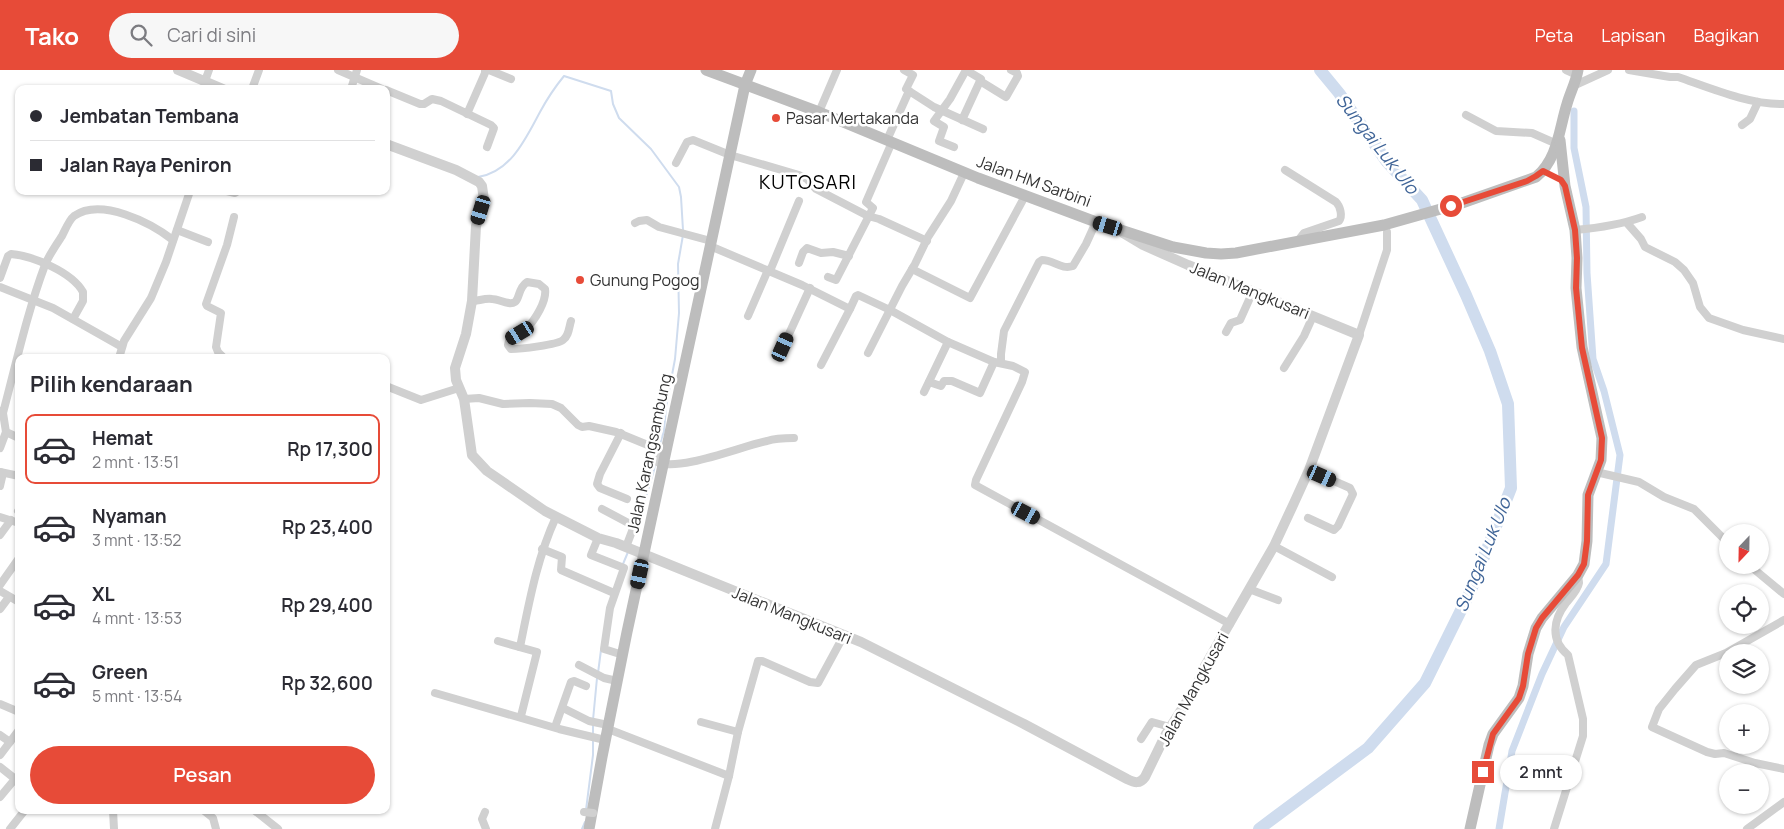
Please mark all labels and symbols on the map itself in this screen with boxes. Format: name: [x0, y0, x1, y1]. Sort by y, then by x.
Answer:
water label: Sungai Luk Ulo: [1331, 88, 1425, 199]
place label: Pasar Mertakanda: [786, 107, 919, 129]
marker: Pasar Mertakanda: [770, 112, 782, 124]
street label: Jalan HM Sarbini: [974, 150, 1094, 212]
district label: KUTOSARI: [759, 169, 857, 195]
car: [469, 193, 492, 227]
route start: [1440, 195, 1462, 217]
car: [1091, 214, 1124, 238]
street label: Jalan Mangkusari: [1187, 256, 1313, 324]
place label: Gunung Pogog: [590, 269, 699, 291]
marker: Gunung Pogog: [574, 274, 586, 286]
car: [503, 319, 536, 347]
car: [770, 330, 795, 364]
street label: Jalan Karangsambung: [621, 371, 677, 535]
car: [1305, 463, 1338, 489]
water label: Sungai Luk Ulo: [1448, 493, 1516, 615]
car: [1009, 499, 1042, 527]
north arrow: [1719, 524, 1769, 574]
car: [629, 558, 650, 590]
street label: Jalan Mangkusari: [729, 581, 855, 649]
street label: Jalan Mangkusari: [1153, 628, 1233, 750]
callout: 2 mnt: [1500, 754, 1583, 790]
route end: [1472, 761, 1494, 783]

